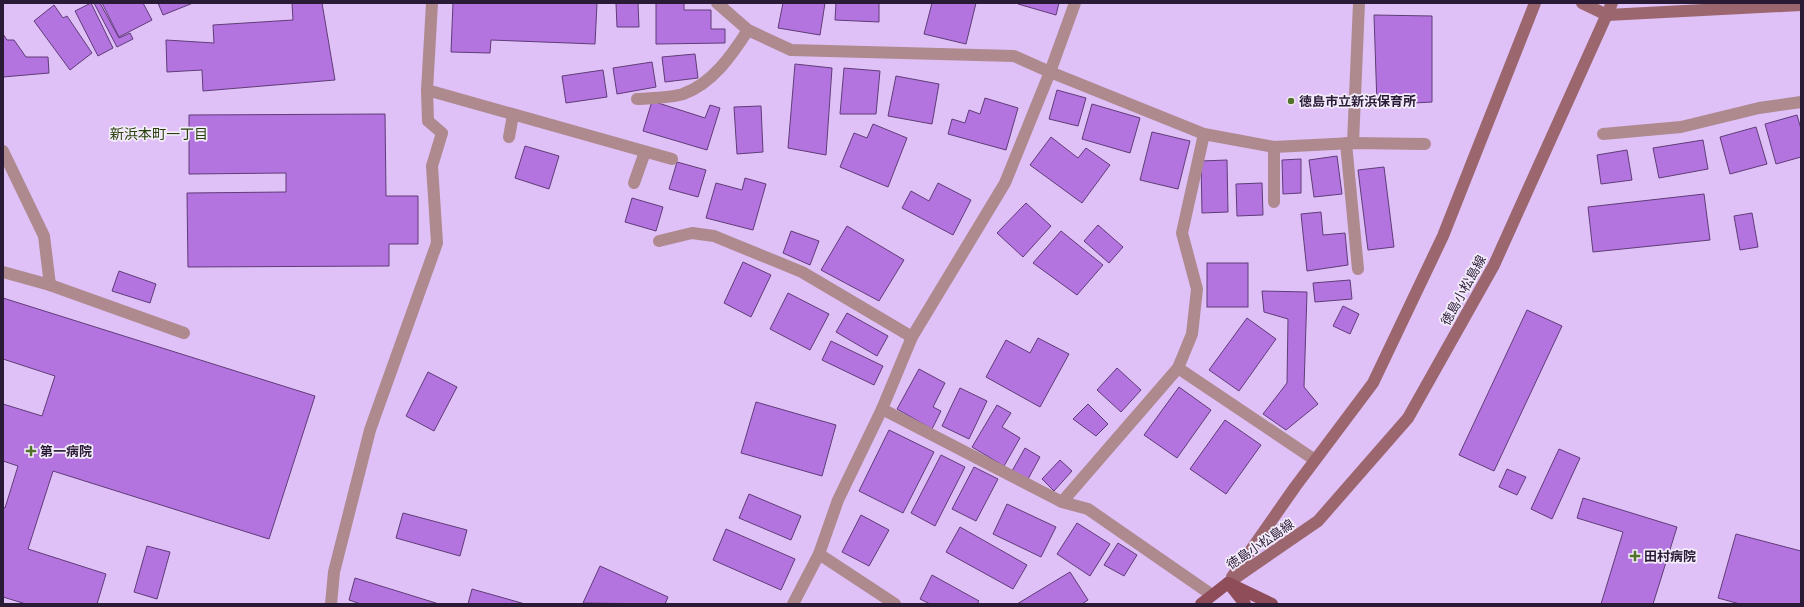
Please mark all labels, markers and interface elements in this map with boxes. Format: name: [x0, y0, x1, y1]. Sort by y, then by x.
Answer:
place label: 徳島市立新浜保育所: [1299, 94, 1416, 108]
marker: 徳島市立新浜保育所: [1286, 96, 1296, 106]
district label: 新浜本町一丁目: [110, 126, 208, 142]
street label: 徳島小松島線: [1438, 252, 1488, 328]
place label: 第一病院: [40, 444, 92, 458]
marker: 第一病院: [25, 445, 37, 457]
street label: 徳島小松島線: [1224, 516, 1296, 572]
place label: 田村病院: [1644, 549, 1696, 563]
marker: 田村病院: [1629, 550, 1641, 562]

